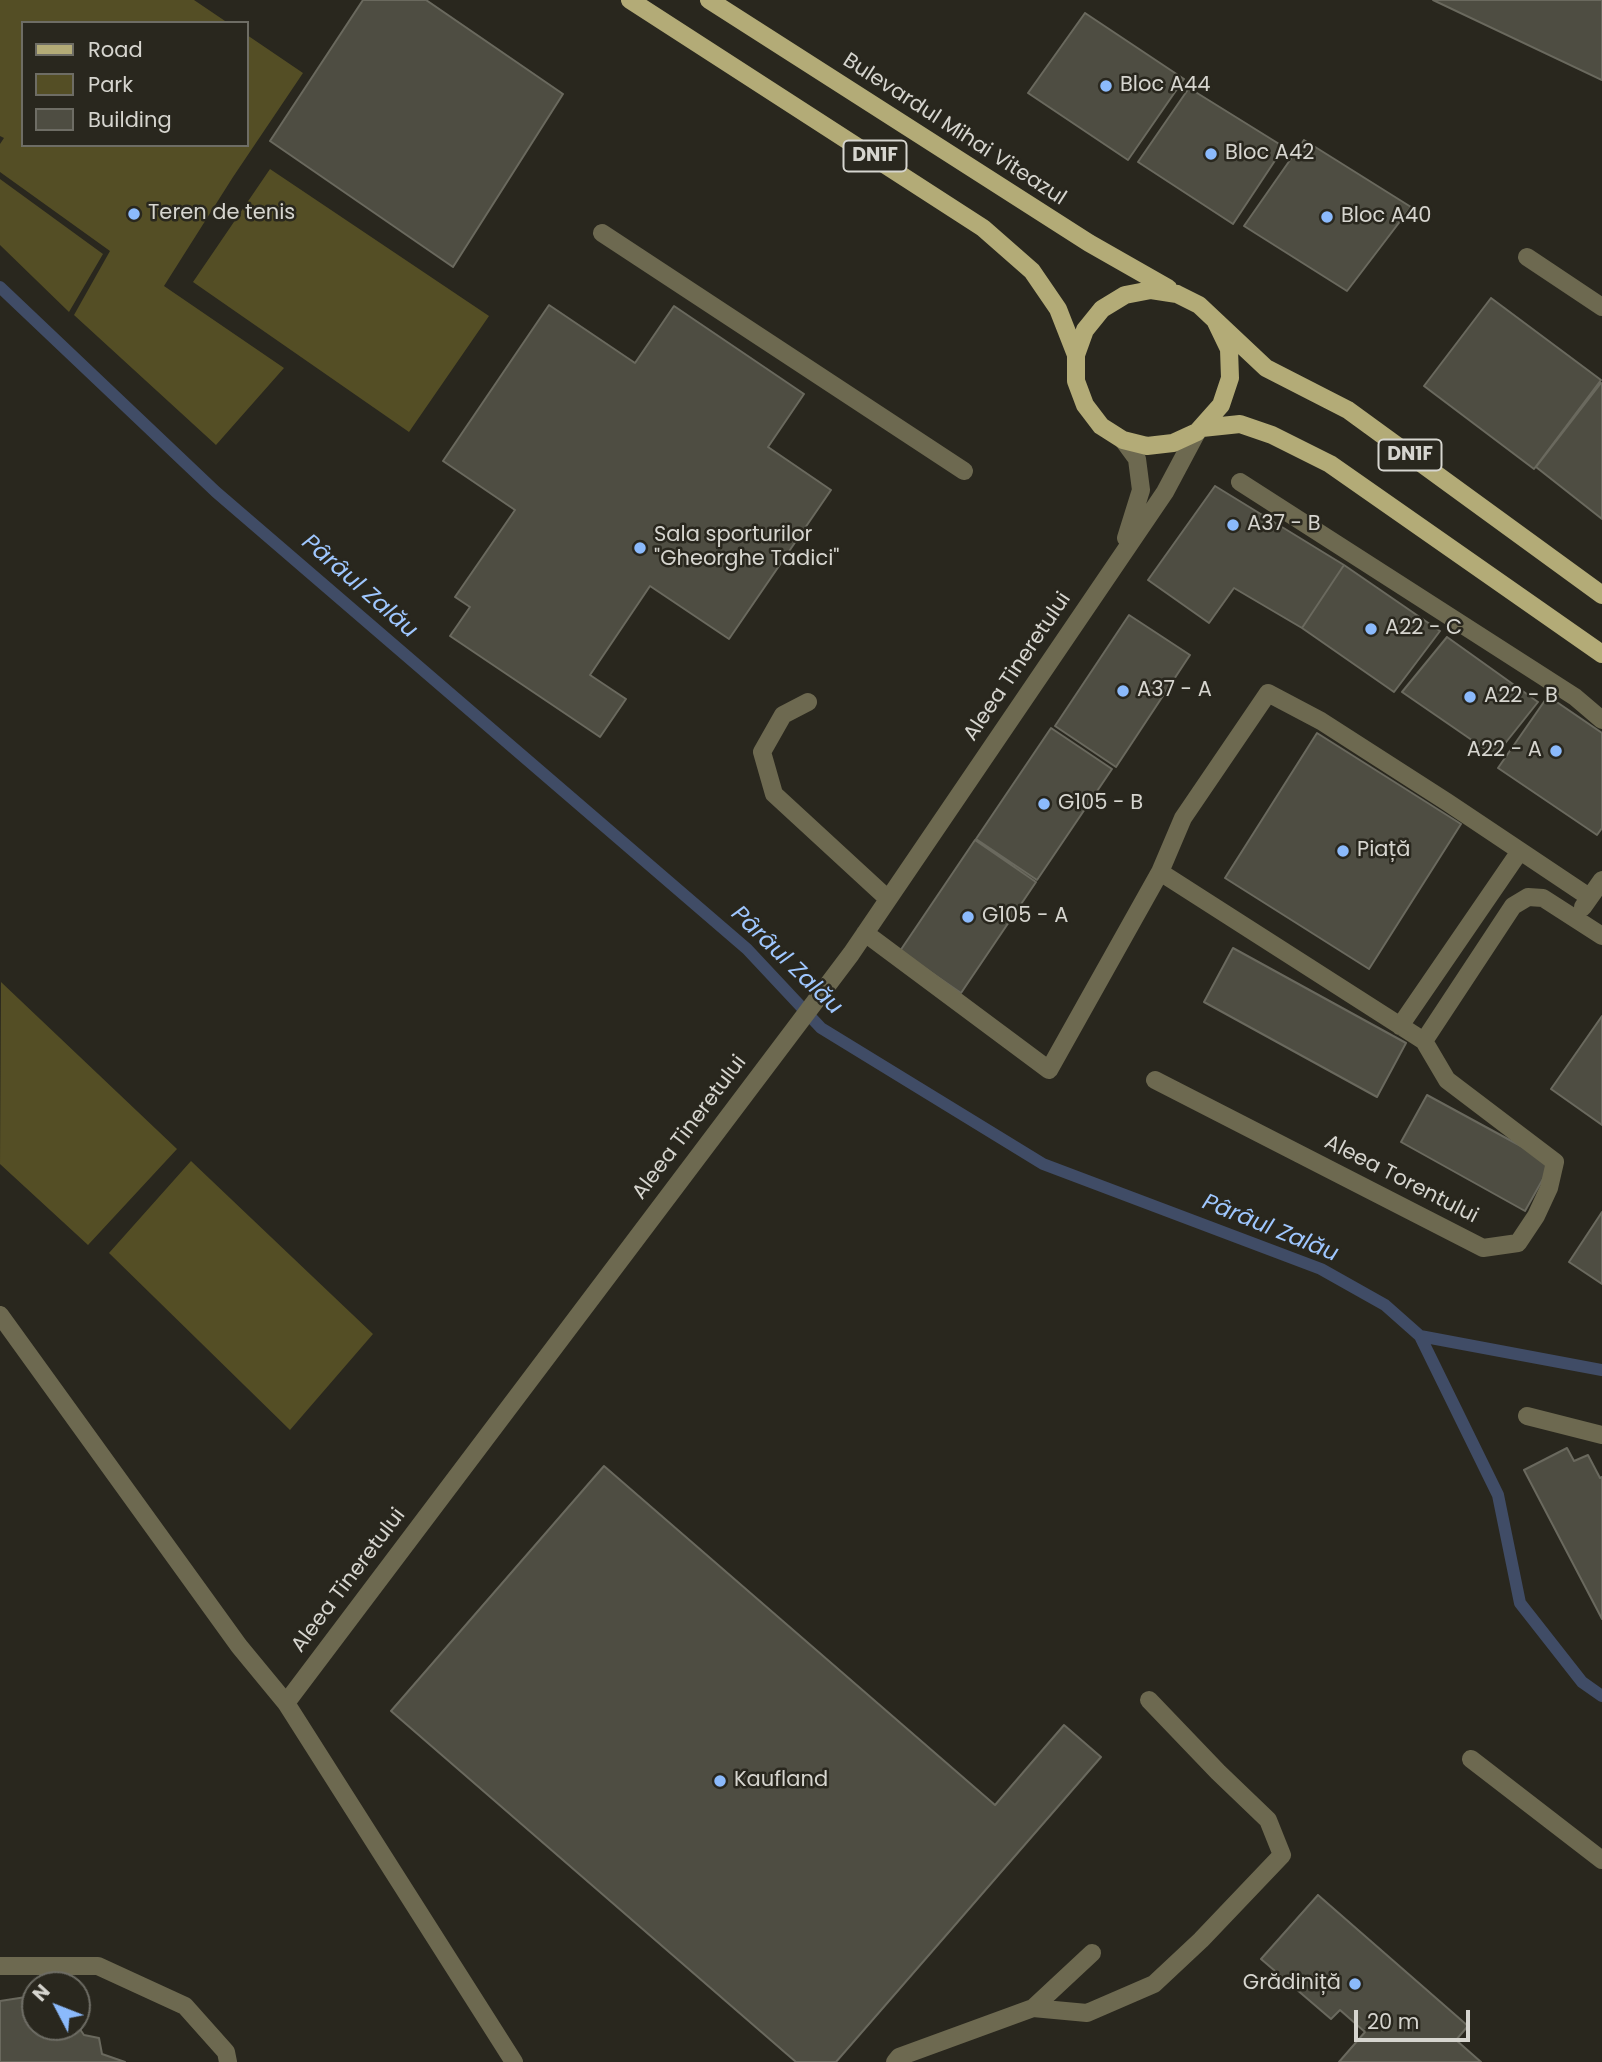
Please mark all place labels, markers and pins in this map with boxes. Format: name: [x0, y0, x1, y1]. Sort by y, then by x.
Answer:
place label: Bloc A44: [1120, 73, 1210, 99]
marker: Bloc A44: [1098, 78, 1114, 94]
place label: Bloc A42: [1225, 141, 1314, 167]
marker: Bloc A42: [1203, 146, 1219, 162]
place label: Teren de tenis: [148, 201, 295, 227]
place label: Bloc A40: [1341, 204, 1431, 230]
marker: Teren de tenis: [126, 206, 142, 222]
marker: Bloc A40: [1319, 209, 1335, 225]
place label: A37 - B: [1247, 512, 1321, 538]
marker: A37 - B: [1225, 517, 1241, 533]
place label: Sala sporturilor "Gheorghe Tadici": [654, 523, 839, 573]
marker: Sala sporturilor "Gheorghe Tadici": [632, 540, 648, 556]
place label: A22 - C: [1385, 616, 1462, 642]
marker: A22 - C: [1363, 621, 1379, 637]
place label: A37 - A: [1137, 678, 1212, 704]
marker: A37 - A: [1115, 683, 1131, 699]
place label: A22 - B: [1484, 684, 1558, 710]
marker: A22 - B: [1462, 689, 1478, 705]
place label: A22 - A: [1467, 738, 1542, 764]
marker: A22 - A: [1548, 743, 1564, 759]
place label: G105 - B: [1058, 791, 1143, 817]
marker: G105 - B: [1036, 796, 1052, 812]
place label: Piață: [1357, 838, 1410, 864]
marker: Piață: [1335, 843, 1351, 859]
place label: G105 - A: [982, 904, 1068, 930]
marker: G105 - A: [960, 909, 976, 925]
place label: Kaufland: [734, 1768, 828, 1794]
marker: Kaufland: [712, 1773, 728, 1789]
place label: Grădiniță: [1243, 1971, 1341, 1997]
marker: Grădiniță: [1347, 1976, 1363, 1992]

